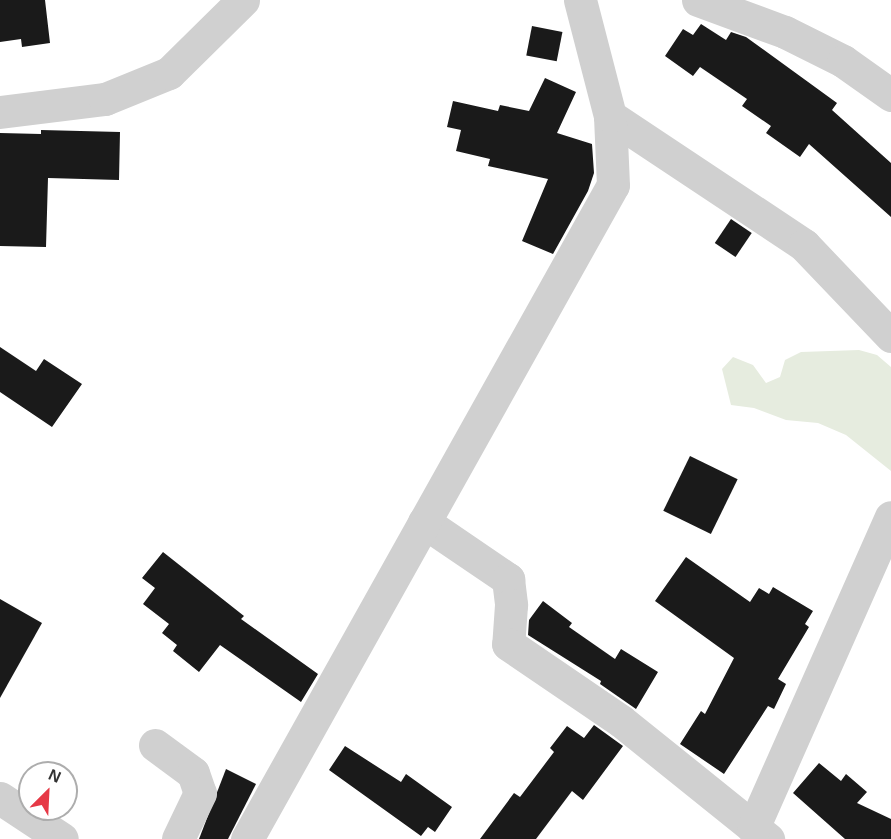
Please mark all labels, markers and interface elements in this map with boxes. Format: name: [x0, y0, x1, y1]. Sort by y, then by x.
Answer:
north arrow: [18, 761, 78, 821]
text: N: [46, 766, 63, 786]

